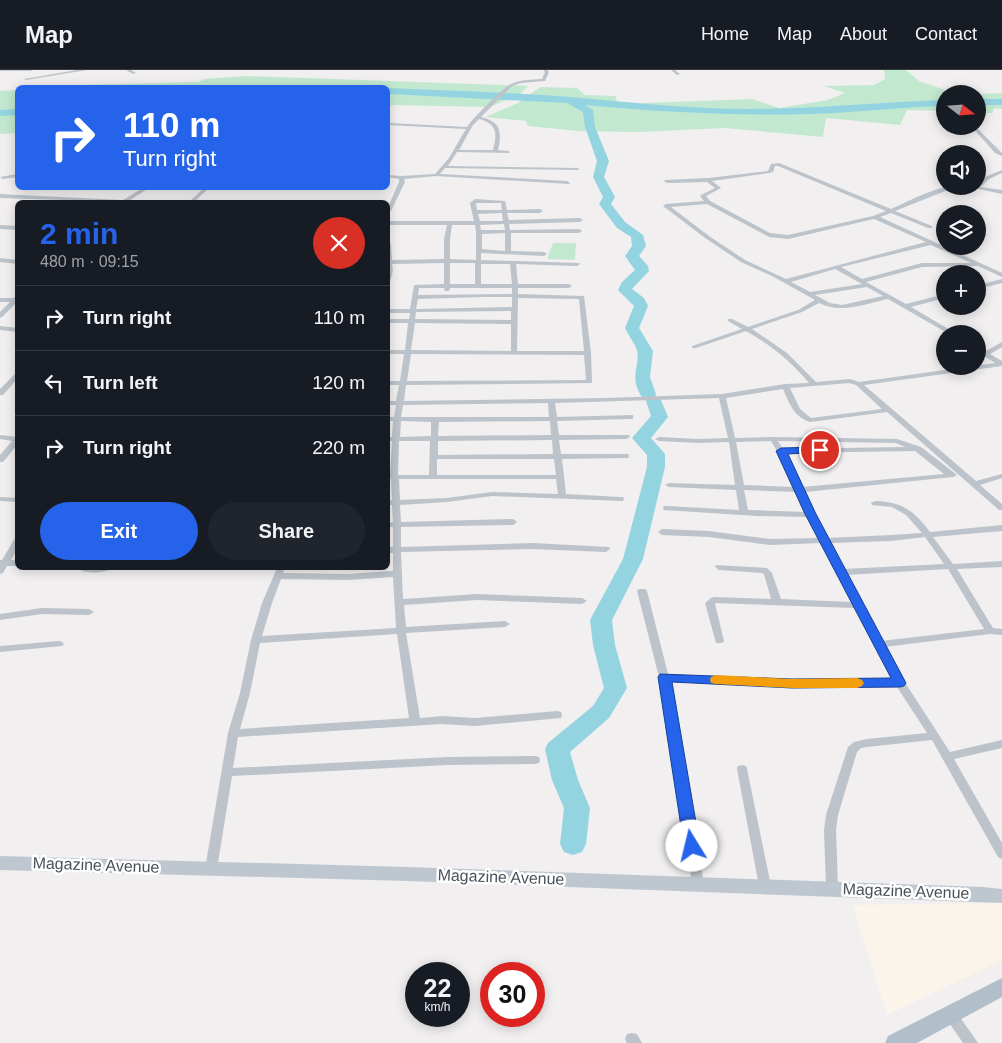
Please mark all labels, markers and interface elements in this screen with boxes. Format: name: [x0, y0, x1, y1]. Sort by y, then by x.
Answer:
text: Map: [25, 21, 73, 48]
text: Home: [701, 24, 749, 44]
text: Map: [777, 24, 812, 44]
text: About: [840, 24, 887, 44]
text: Contact: [915, 24, 977, 44]
north arrow: [936, 85, 986, 135]
map controls: [936, 85, 986, 375]
icon: right: [40, 105, 105, 170]
text: 110 m: [123, 105, 220, 144]
button: sound: [936, 145, 986, 195]
text: Turn right: [123, 146, 216, 171]
button: layers: [936, 205, 986, 255]
text: 2 min: [40, 217, 118, 250]
button: close: [313, 217, 365, 269]
text: 480 m · 09:15: [40, 253, 139, 270]
button: +: [936, 265, 986, 315]
icon: right: [40, 304, 68, 332]
text: Turn right: [83, 307, 171, 328]
text: 110 m: [314, 307, 365, 328]
button: −: [936, 325, 986, 375]
icon: left: [40, 369, 68, 397]
text: Turn left: [83, 372, 158, 393]
text: 120 m: [312, 372, 365, 393]
pin: [799, 429, 841, 471]
icon: right: [40, 434, 68, 462]
icon: arrive: [806, 436, 834, 464]
text: Turn right: [83, 437, 171, 458]
text: 220 m: [312, 437, 365, 458]
button: Exit: [40, 502, 198, 560]
button: Share: [208, 502, 365, 560]
position arrow: [665, 819, 717, 871]
street label: Magazine Avenue: [32, 854, 160, 876]
street label: Magazine Avenue: [437, 866, 565, 888]
street label: Magazine Avenue: [842, 880, 970, 902]
speed limit sign: 30: [480, 962, 545, 1027]
text: 22: [424, 974, 451, 1002]
text: km/h: [424, 1000, 451, 1014]

